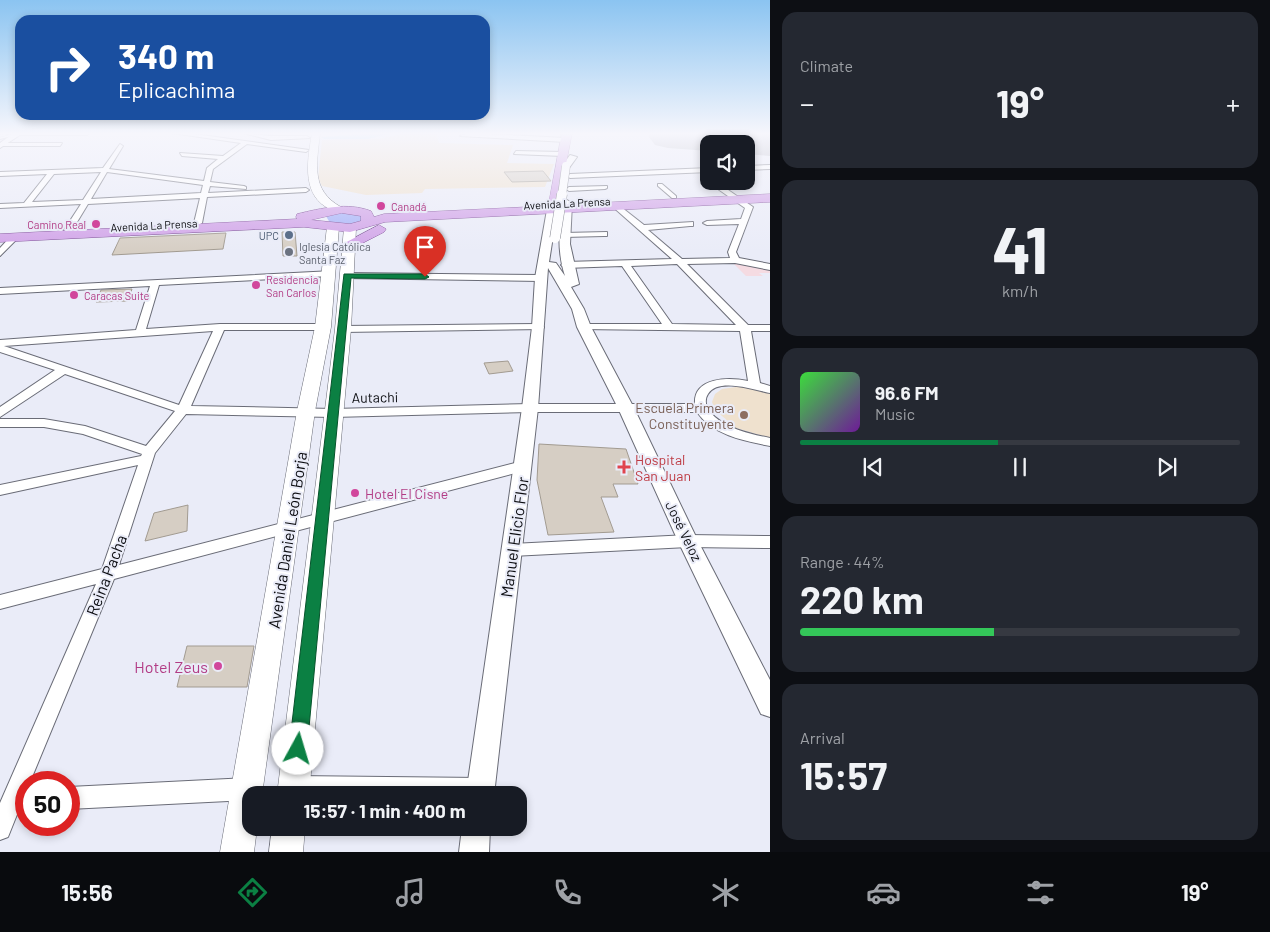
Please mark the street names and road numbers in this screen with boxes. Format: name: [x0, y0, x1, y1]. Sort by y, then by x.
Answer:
street label: Avenida La Prensa: [523, 194, 611, 212]
street label: Avenida La Prensa: [110, 216, 198, 234]
street label: Autachi: [352, 388, 398, 406]
street label: Avenida Daniel León Borja: [264, 450, 310, 630]
street label: Manuel Elicio Flor: [496, 475, 532, 598]
street label: José Veloz: [662, 498, 706, 564]
street label: Reina Pacha: [82, 532, 130, 618]

